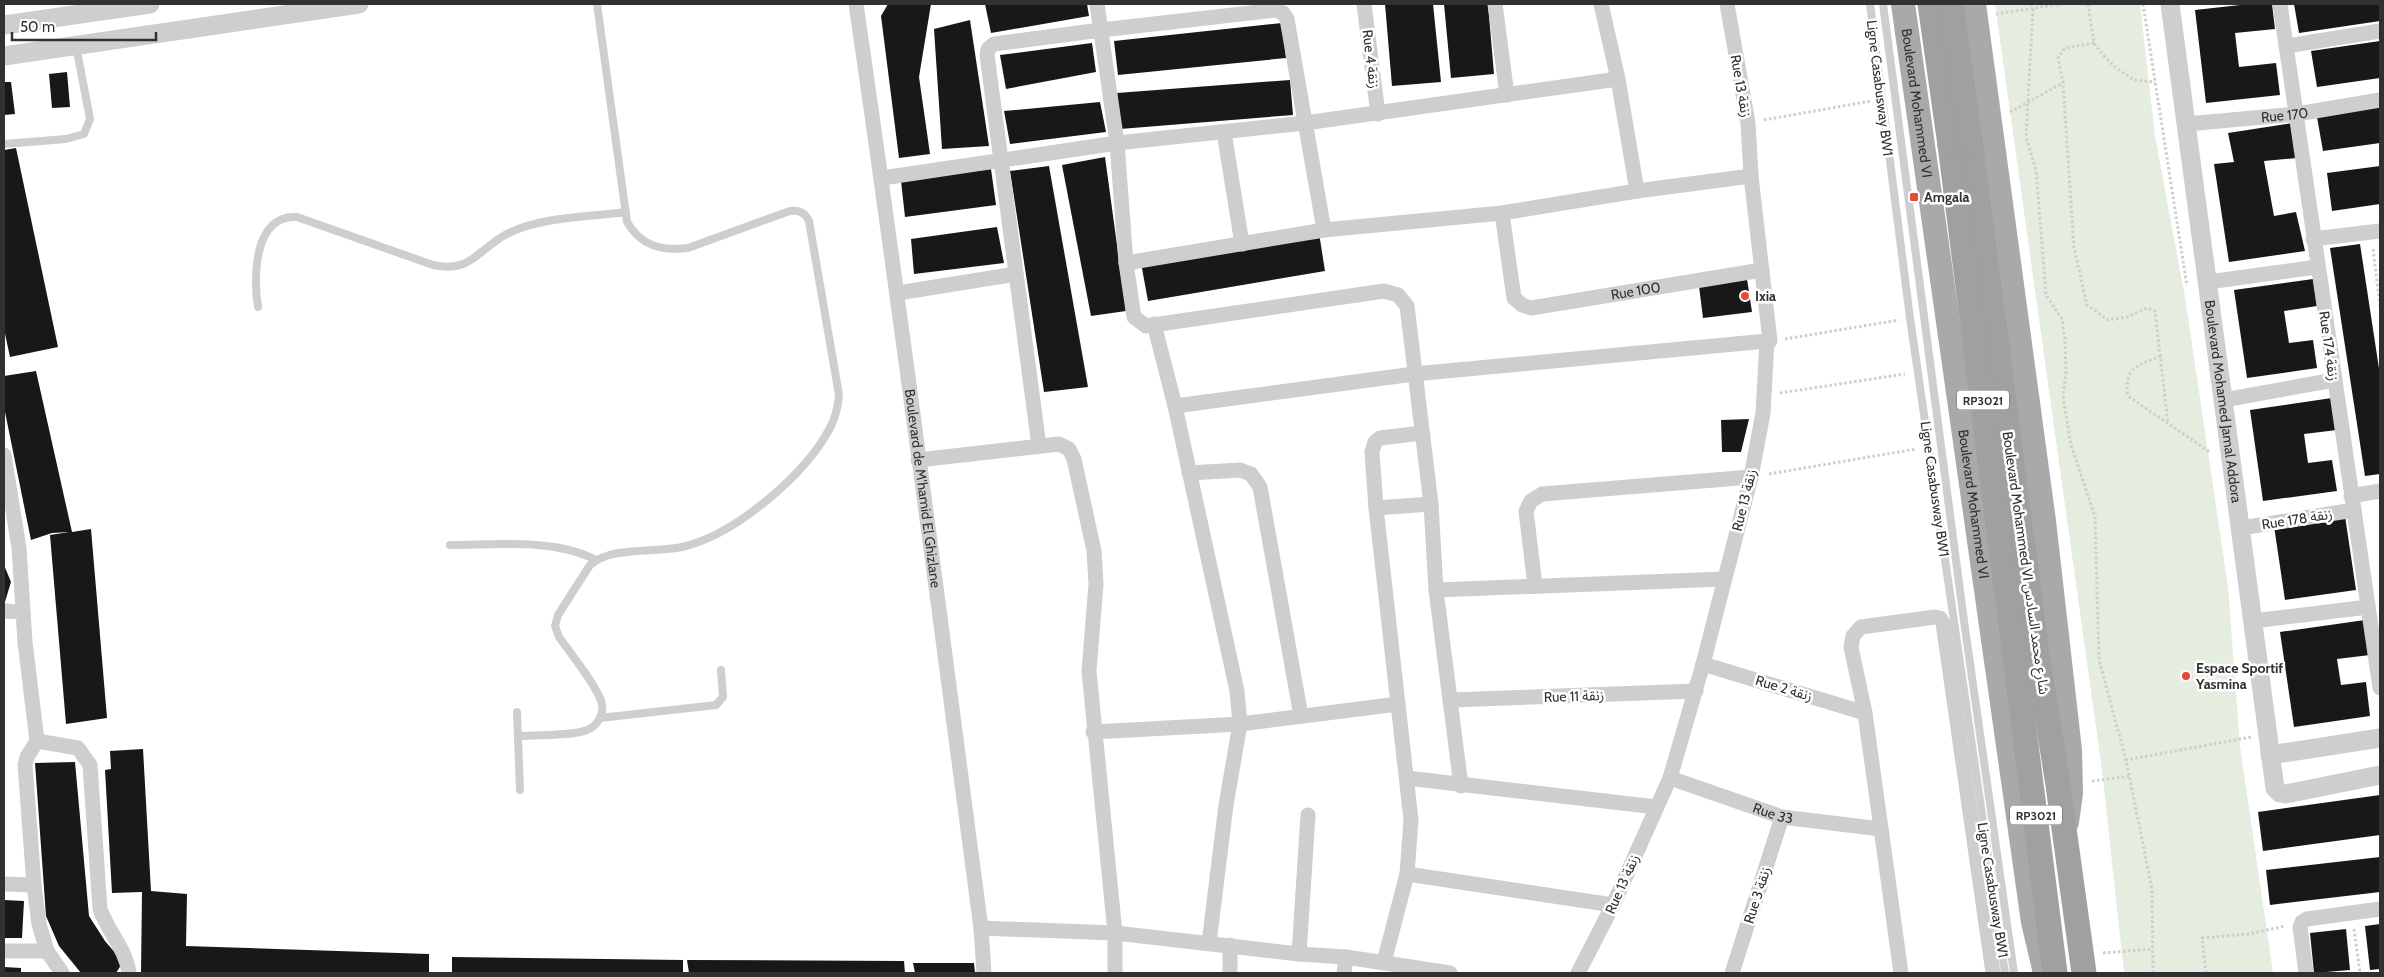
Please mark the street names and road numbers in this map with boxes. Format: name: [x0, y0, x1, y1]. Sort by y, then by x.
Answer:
street label: Ligne Casabusway BW1: [1863, 19, 1897, 157]
street label: Boulevard Mohammed VI: [1898, 27, 1936, 179]
street label: Rue 4 زنقة: [1358, 28, 1384, 90]
street label: Rue 13 زنقة: [1727, 53, 1755, 119]
street label: Rue 170: [2260, 103, 2310, 126]
street label: Rue 100: [1609, 278, 1662, 304]
street label: Boulevard Mohamed Jamal Addora: [2201, 299, 2246, 504]
street label: Rue 174 زنقة: [2315, 310, 2343, 382]
street label: Boulevard de M'hamid El Ghizlane: [901, 388, 945, 589]
road number: RP3021: [1957, 390, 2009, 410]
street label: Ligne Casabusway BW1: [1917, 420, 1953, 558]
street label: Boulevard Mohammed VI: [1954, 428, 1993, 580]
street label: Boulevard Mohammed VI شارع محمد السادس: [1997, 430, 2053, 696]
street label: Rue 13 زنقة: [1728, 467, 1760, 533]
street label: Rue 178 زنقة: [2260, 505, 2334, 533]
street label: Rue 2 زنقة: [1753, 671, 1815, 705]
street label: Rue 11 زنقة: [1543, 686, 1605, 706]
street label: Rue 33: [1751, 799, 1794, 827]
road number: RP3021: [2010, 806, 2062, 824]
street label: Ligne Casabusway BW1: [1973, 821, 2013, 959]
street label: Rue 13 زنقة: [1601, 851, 1643, 917]
street label: Rue 3 زنقة: [1739, 864, 1775, 926]

